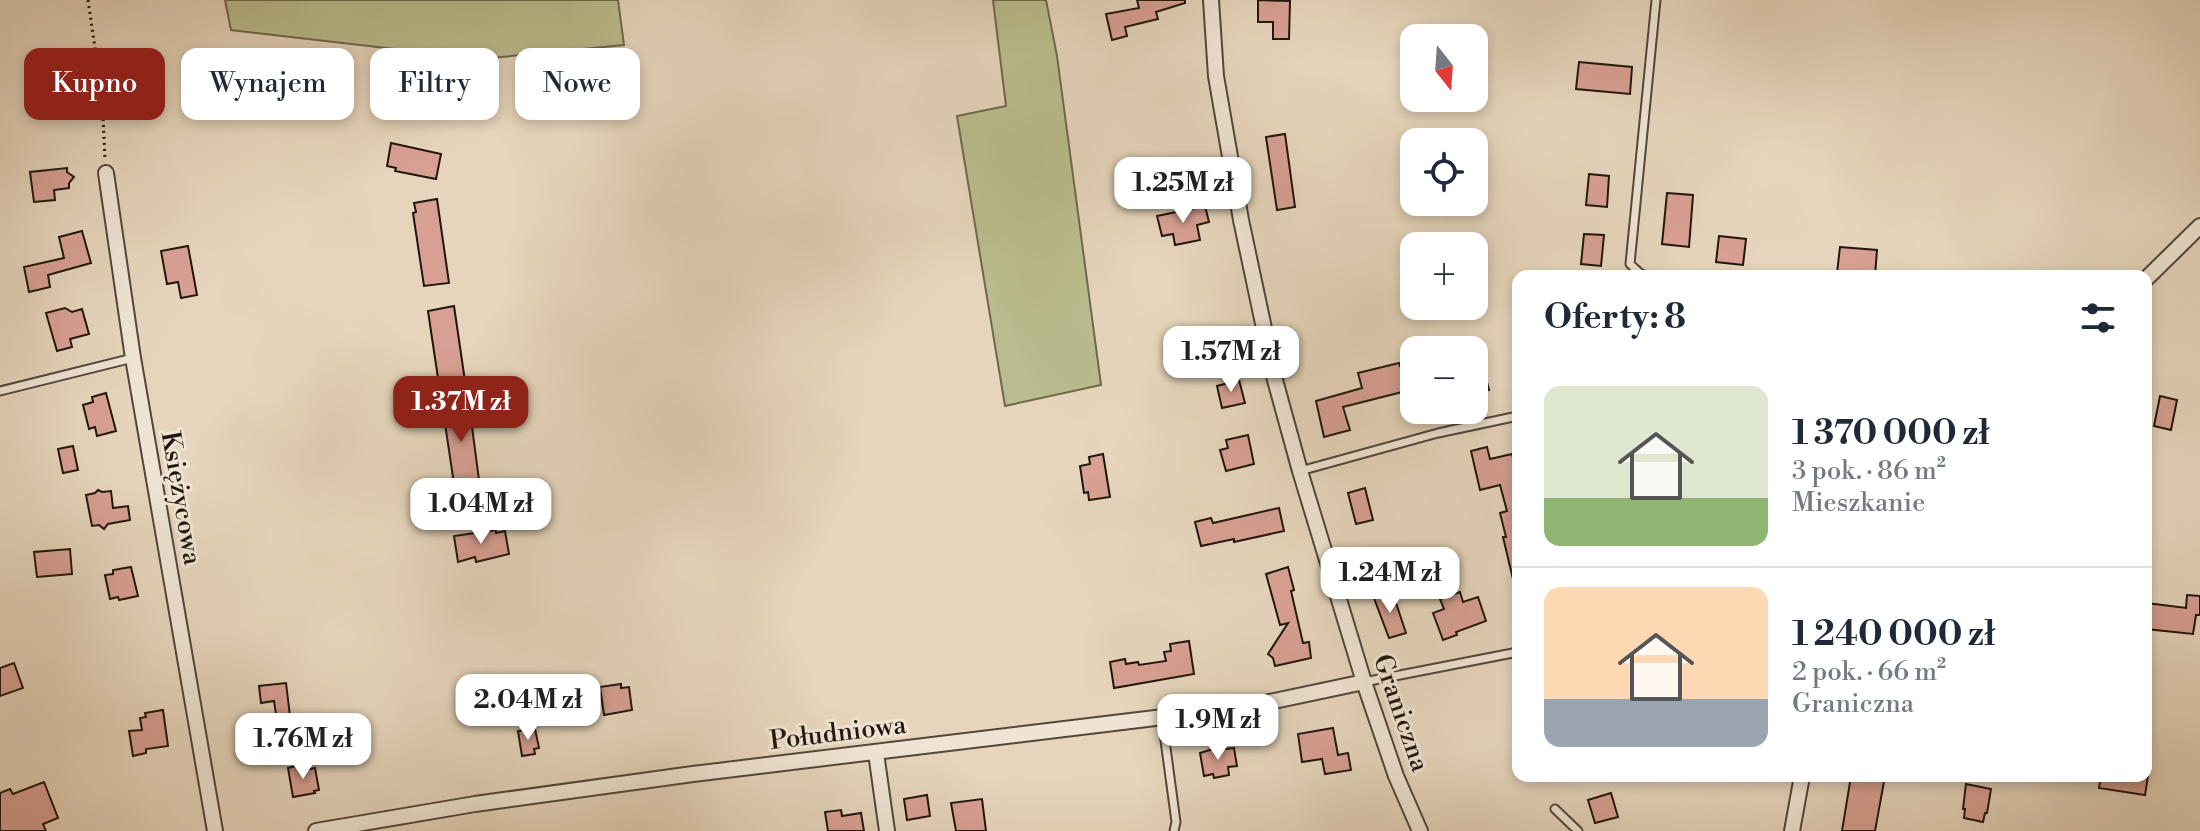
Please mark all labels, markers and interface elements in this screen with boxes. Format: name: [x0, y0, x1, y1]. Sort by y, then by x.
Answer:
north arrow: [1400, 24, 1488, 112]
map controls: [1400, 24, 1488, 424]
chip: Kupno: [24, 48, 165, 120]
chip: Wynajem: [181, 48, 354, 120]
chip: Filtry: [370, 48, 499, 120]
chip: Nowe: [515, 48, 640, 120]
button: locate: [1400, 128, 1488, 216]
pin: 1.25M zł: [1100, 157, 1266, 225]
text: 1.25M zł: [1132, 167, 1234, 199]
button: +: [1400, 232, 1488, 320]
icon: filters: [2076, 296, 2120, 340]
text: Oferty: 8: [1544, 297, 1686, 339]
pin: 1.57M zł: [1148, 326, 1314, 394]
text: 1.57M zł: [1181, 336, 1281, 368]
button: −: [1400, 336, 1488, 424]
pin: 1.37M zł: [378, 376, 544, 444]
text: 1.37M zł: [411, 386, 511, 418]
text: 1 370 000 zł: [1792, 413, 1990, 455]
icon: home: [1608, 418, 1704, 514]
street label: Księżycowa: [154, 429, 209, 568]
text: 3 pok. · 86 m²: [1792, 455, 1946, 487]
pin: 1.04M zł: [398, 478, 564, 546]
text: Mieszkanie: [1792, 487, 1925, 519]
text: 1.04M zł: [428, 488, 534, 520]
pin: 1.24M zł: [1307, 547, 1473, 615]
text: 1.24M zł: [1339, 557, 1441, 589]
text: 1 240 000 zł: [1792, 614, 1995, 656]
icon: home: [1608, 619, 1704, 715]
street label: Graniczna: [1366, 650, 1436, 777]
text: 2 pok. · 66 m²: [1792, 656, 1946, 688]
pin: 2.04M zł: [445, 674, 611, 742]
text: 2.04M zł: [474, 684, 582, 716]
text: Graniczna: [1792, 688, 1914, 720]
pin: 1.9M zł: [1144, 694, 1292, 762]
text: 1.9M zł: [1175, 704, 1261, 736]
street label: Południowa: [768, 709, 909, 757]
pin: 1.76M zł: [220, 713, 386, 781]
text: 1.76M zł: [253, 723, 353, 755]

